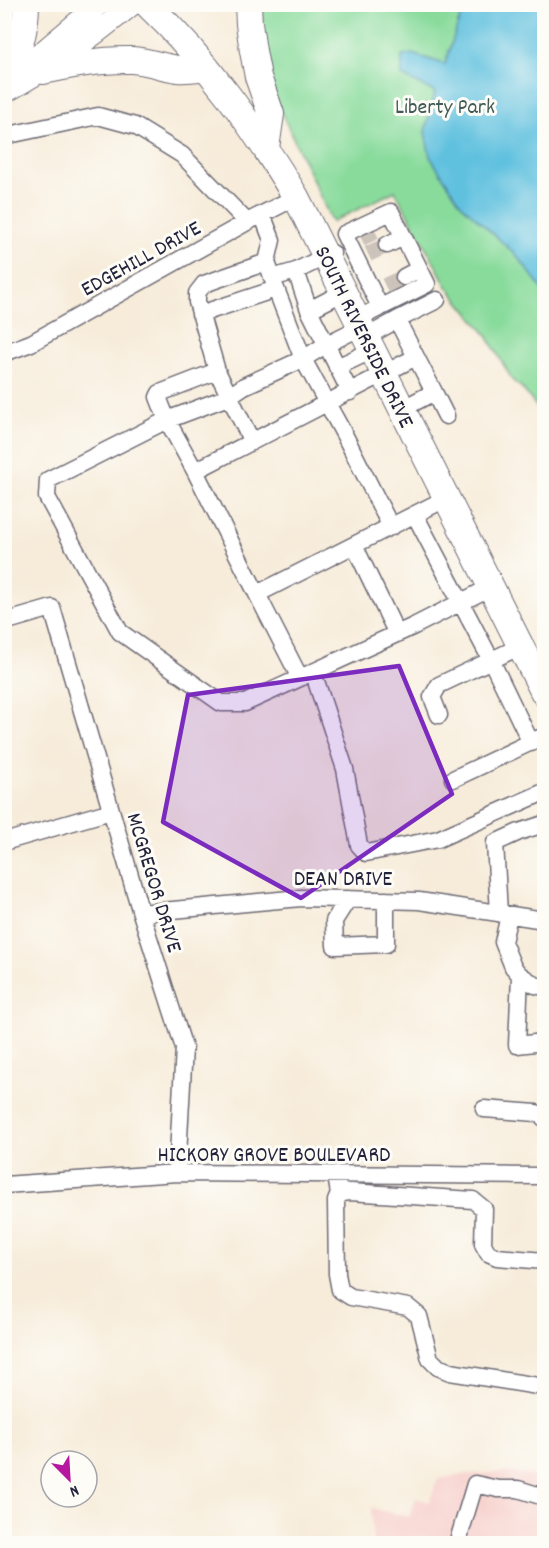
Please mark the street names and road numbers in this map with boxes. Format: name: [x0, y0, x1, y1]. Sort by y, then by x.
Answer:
street label: EDGEHILL DRIVE: [76, 214, 207, 306]
street label: SOUTH RIVERSIDE DRIVE: [305, 241, 420, 434]
street label: MCGREGOR DRIVE: [117, 809, 189, 957]
street label: DEAN DRIVE: [294, 865, 392, 896]
street label: HICKORY GROVE BOULEVARD: [158, 1141, 390, 1172]

